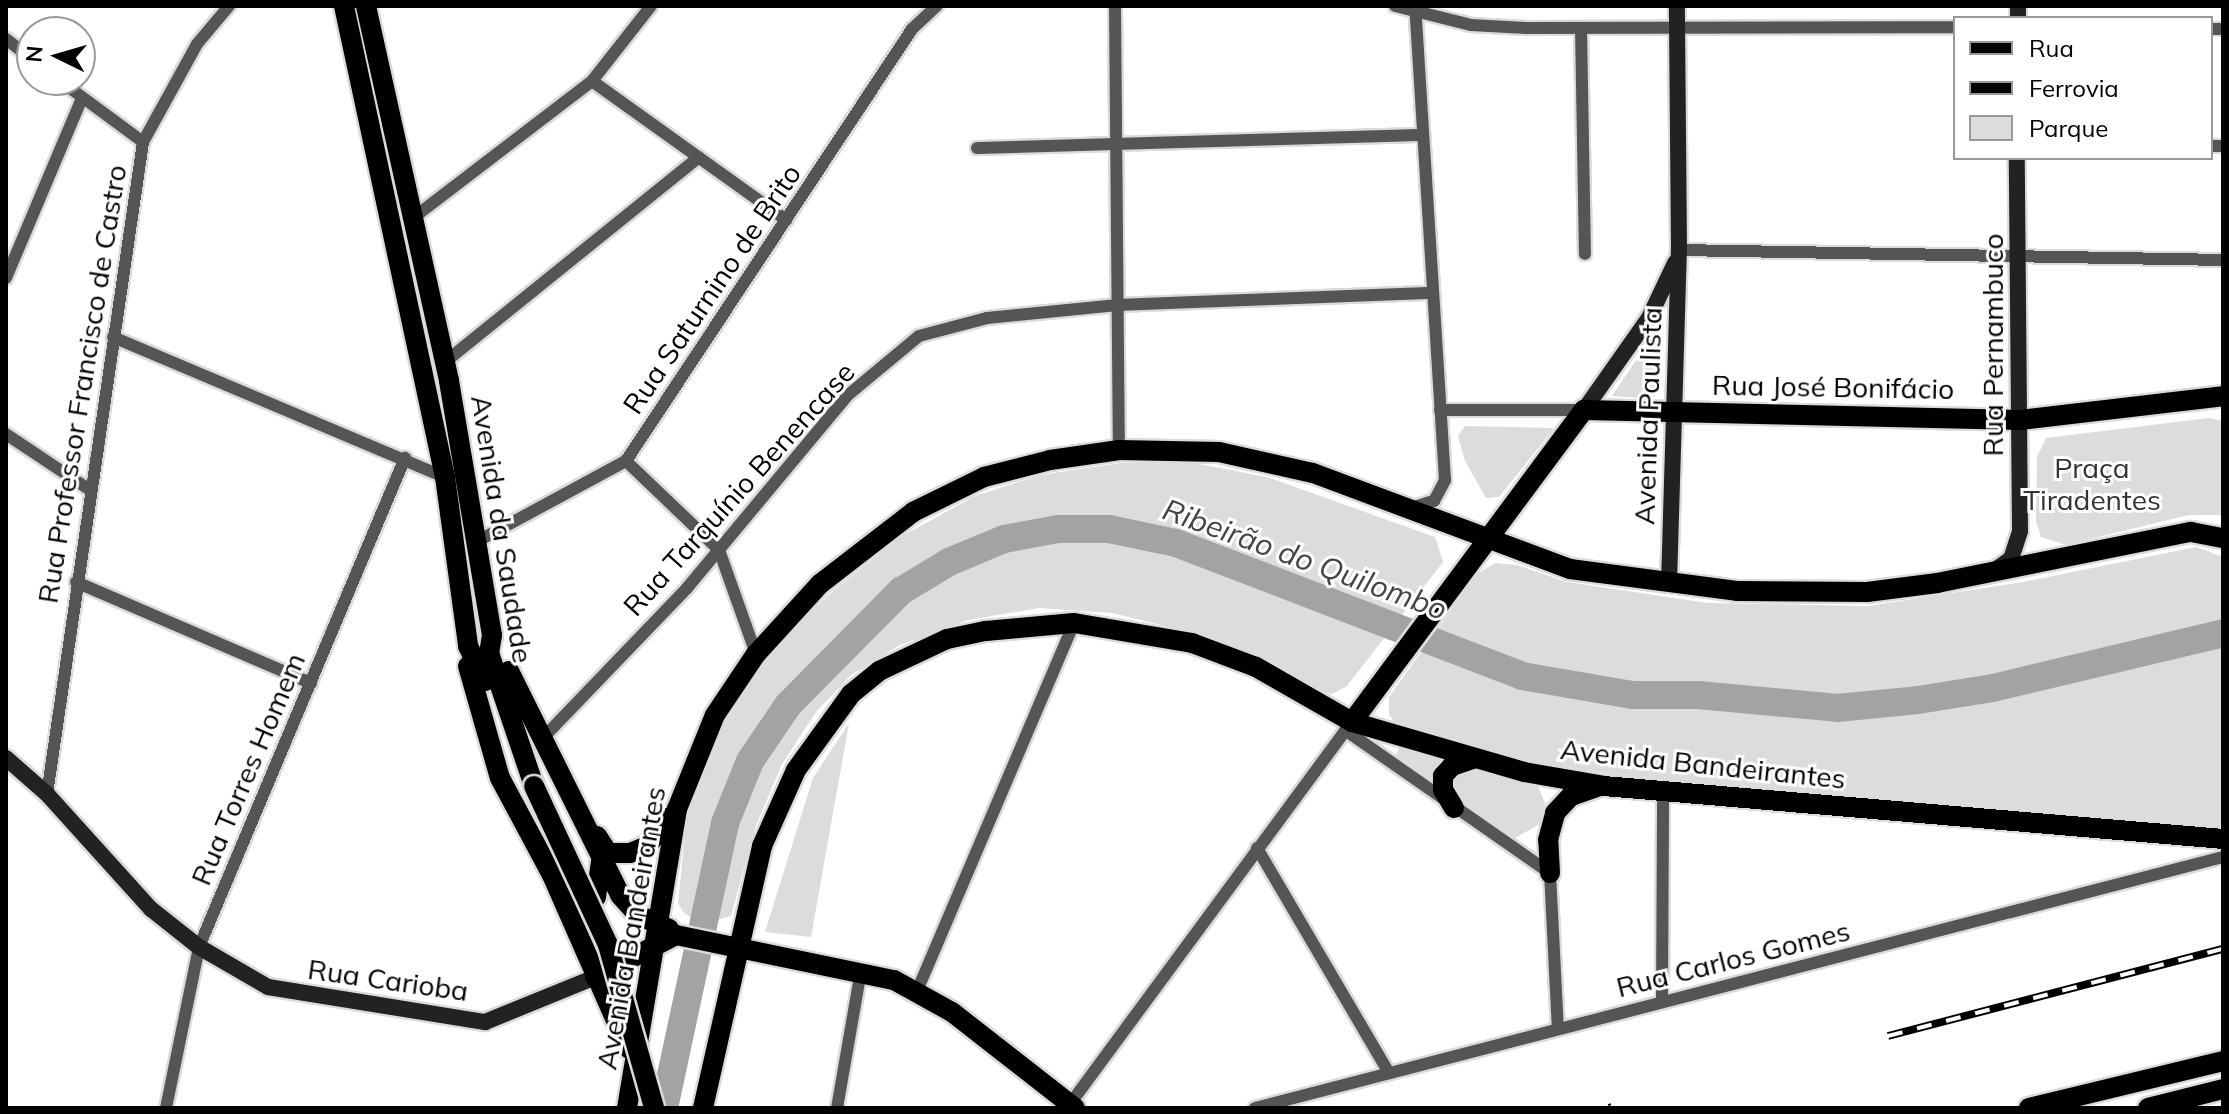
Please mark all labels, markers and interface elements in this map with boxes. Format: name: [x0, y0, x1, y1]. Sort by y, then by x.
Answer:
north arrow: [16, 16, 96, 96]
legend: [1953, 16, 2213, 160]
text: Rua: [2029, 33, 2074, 63]
text: N: [19, 45, 49, 64]
text: Ferrovia: [2029, 73, 2119, 103]
text: Parque: [2029, 113, 2108, 143]
street label: Rua Saturnino de Brito: [616, 158, 808, 420]
street label: Rua Professor Francisco de Castro: [31, 162, 133, 606]
street label: Rua Pernambuco: [1976, 234, 2010, 456]
street label: Avenida Paulista: [1627, 307, 1669, 525]
street label: Rua Tarquínio Benencase: [616, 355, 862, 623]
street label: Rua José Bonifácio: [1712, 368, 1954, 406]
street label: Avenida da Saudade: [464, 393, 540, 665]
park label: Praça Tiradentes: [2023, 451, 2161, 517]
water label: Ribeirão do Quilombo: [1158, 491, 1452, 627]
street label: Rua Torres Homem: [184, 648, 312, 890]
street label: Avenida Bandeirantes: [1559, 732, 1847, 796]
street label: Avenida Bandeirantes: [590, 784, 672, 1072]
street label: Rua Carlos Gomes: [1613, 914, 1853, 1004]
street label: Rua Carioba: [306, 952, 470, 1008]

